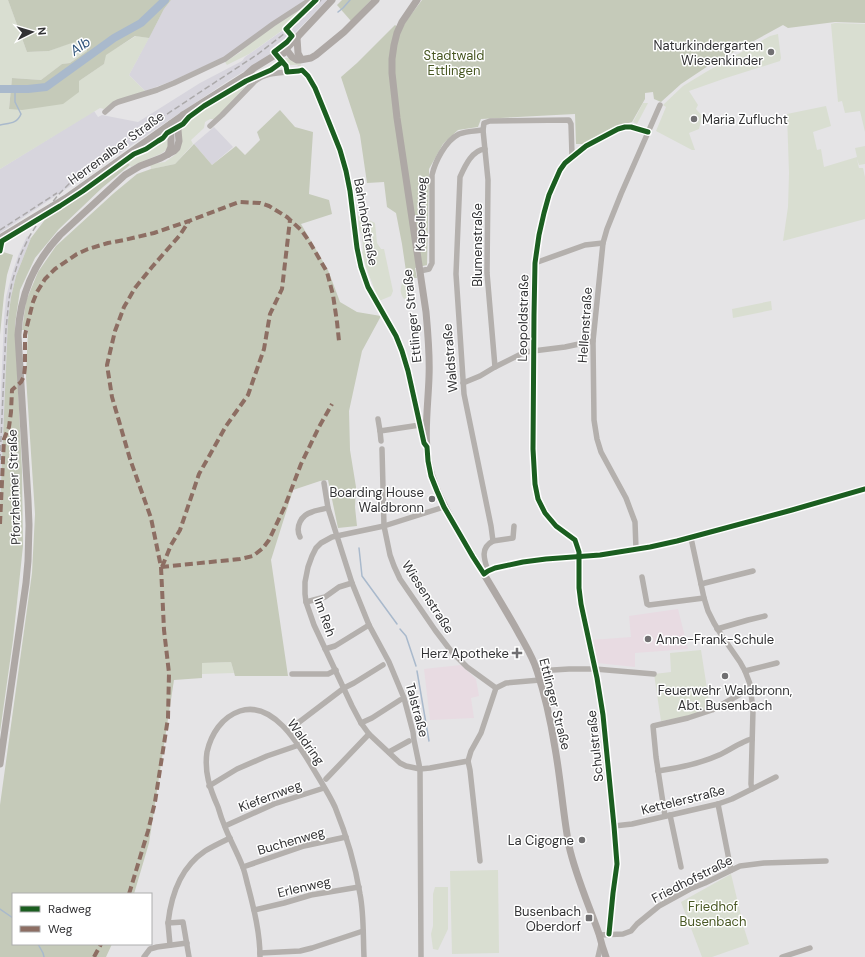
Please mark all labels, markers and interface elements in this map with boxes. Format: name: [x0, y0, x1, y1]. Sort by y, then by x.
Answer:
north arrow: [12, 12, 52, 52]
text: N: [35, 27, 49, 36]
water label: Alb: [65, 32, 94, 60]
place label: Naturkindergarten Wiesenkinder: [654, 37, 763, 69]
park label: Stadtwald Ettlingen: [424, 47, 484, 79]
marker: Naturkindergarten Wiesenkinder: [766, 47, 776, 57]
street label: Herrenalber Straße: [65, 107, 167, 189]
place label: Maria Zuflucht: [702, 111, 788, 128]
marker: Maria Zuflucht: [689, 114, 699, 124]
street label: Kapellenweg: [412, 176, 430, 252]
street label: Bahnhofstraße: [350, 177, 382, 267]
street label: Blumenstraße: [469, 203, 486, 287]
street label: Ettlinger Straße: [399, 268, 425, 364]
street label: Leopoldstraße: [514, 274, 532, 362]
street label: Hellenstraße: [574, 287, 596, 363]
street label: Waldstraße: [439, 323, 461, 393]
street label: Pforzheimer Straße: [3, 429, 25, 545]
place label: Boarding House Waldbronn: [329, 484, 424, 516]
marker: Boarding House Waldbronn: [427, 494, 437, 504]
street label: Wiesenstraße: [398, 557, 458, 637]
street label: Im Reh: [310, 595, 340, 639]
place label: Anne-Frank-Schule: [656, 631, 774, 648]
marker: Anne-Frank-Schule: [643, 634, 653, 644]
place label: Herz Apotheke: [421, 645, 509, 662]
marker: Herz Apotheke: [512, 648, 522, 658]
street label: Ettlinger Straße: [535, 656, 575, 752]
marker: Feuerwehr Waldbronn, Abt. Busenbach: [720, 671, 730, 681]
street label: Talstraße: [402, 681, 432, 739]
place label: Feuerwehr Waldbronn, Abt. Busenbach: [658, 682, 792, 714]
street label: Schulstraße: [583, 709, 607, 783]
street label: Waldring: [284, 716, 328, 768]
street label: Kiefernweg: [236, 776, 304, 816]
street label: Kettelerstraße: [639, 781, 727, 819]
street label: Buchenweg: [255, 823, 327, 859]
place label: La Cigogne: [508, 832, 574, 849]
marker: La Cigogne: [577, 835, 587, 845]
street label: Friedhofstraße: [649, 851, 735, 907]
street label: Erlenweg: [276, 873, 332, 901]
legend: [12, 893, 152, 945]
park label: Friedhof Busenbach: [680, 898, 746, 930]
text: Radweg: [48, 901, 92, 917]
place label: Busenbach Oberdorf: [514, 903, 582, 935]
marker: Busenbach Oberdorf: [584, 913, 594, 923]
text: Weg: [48, 921, 73, 937]

